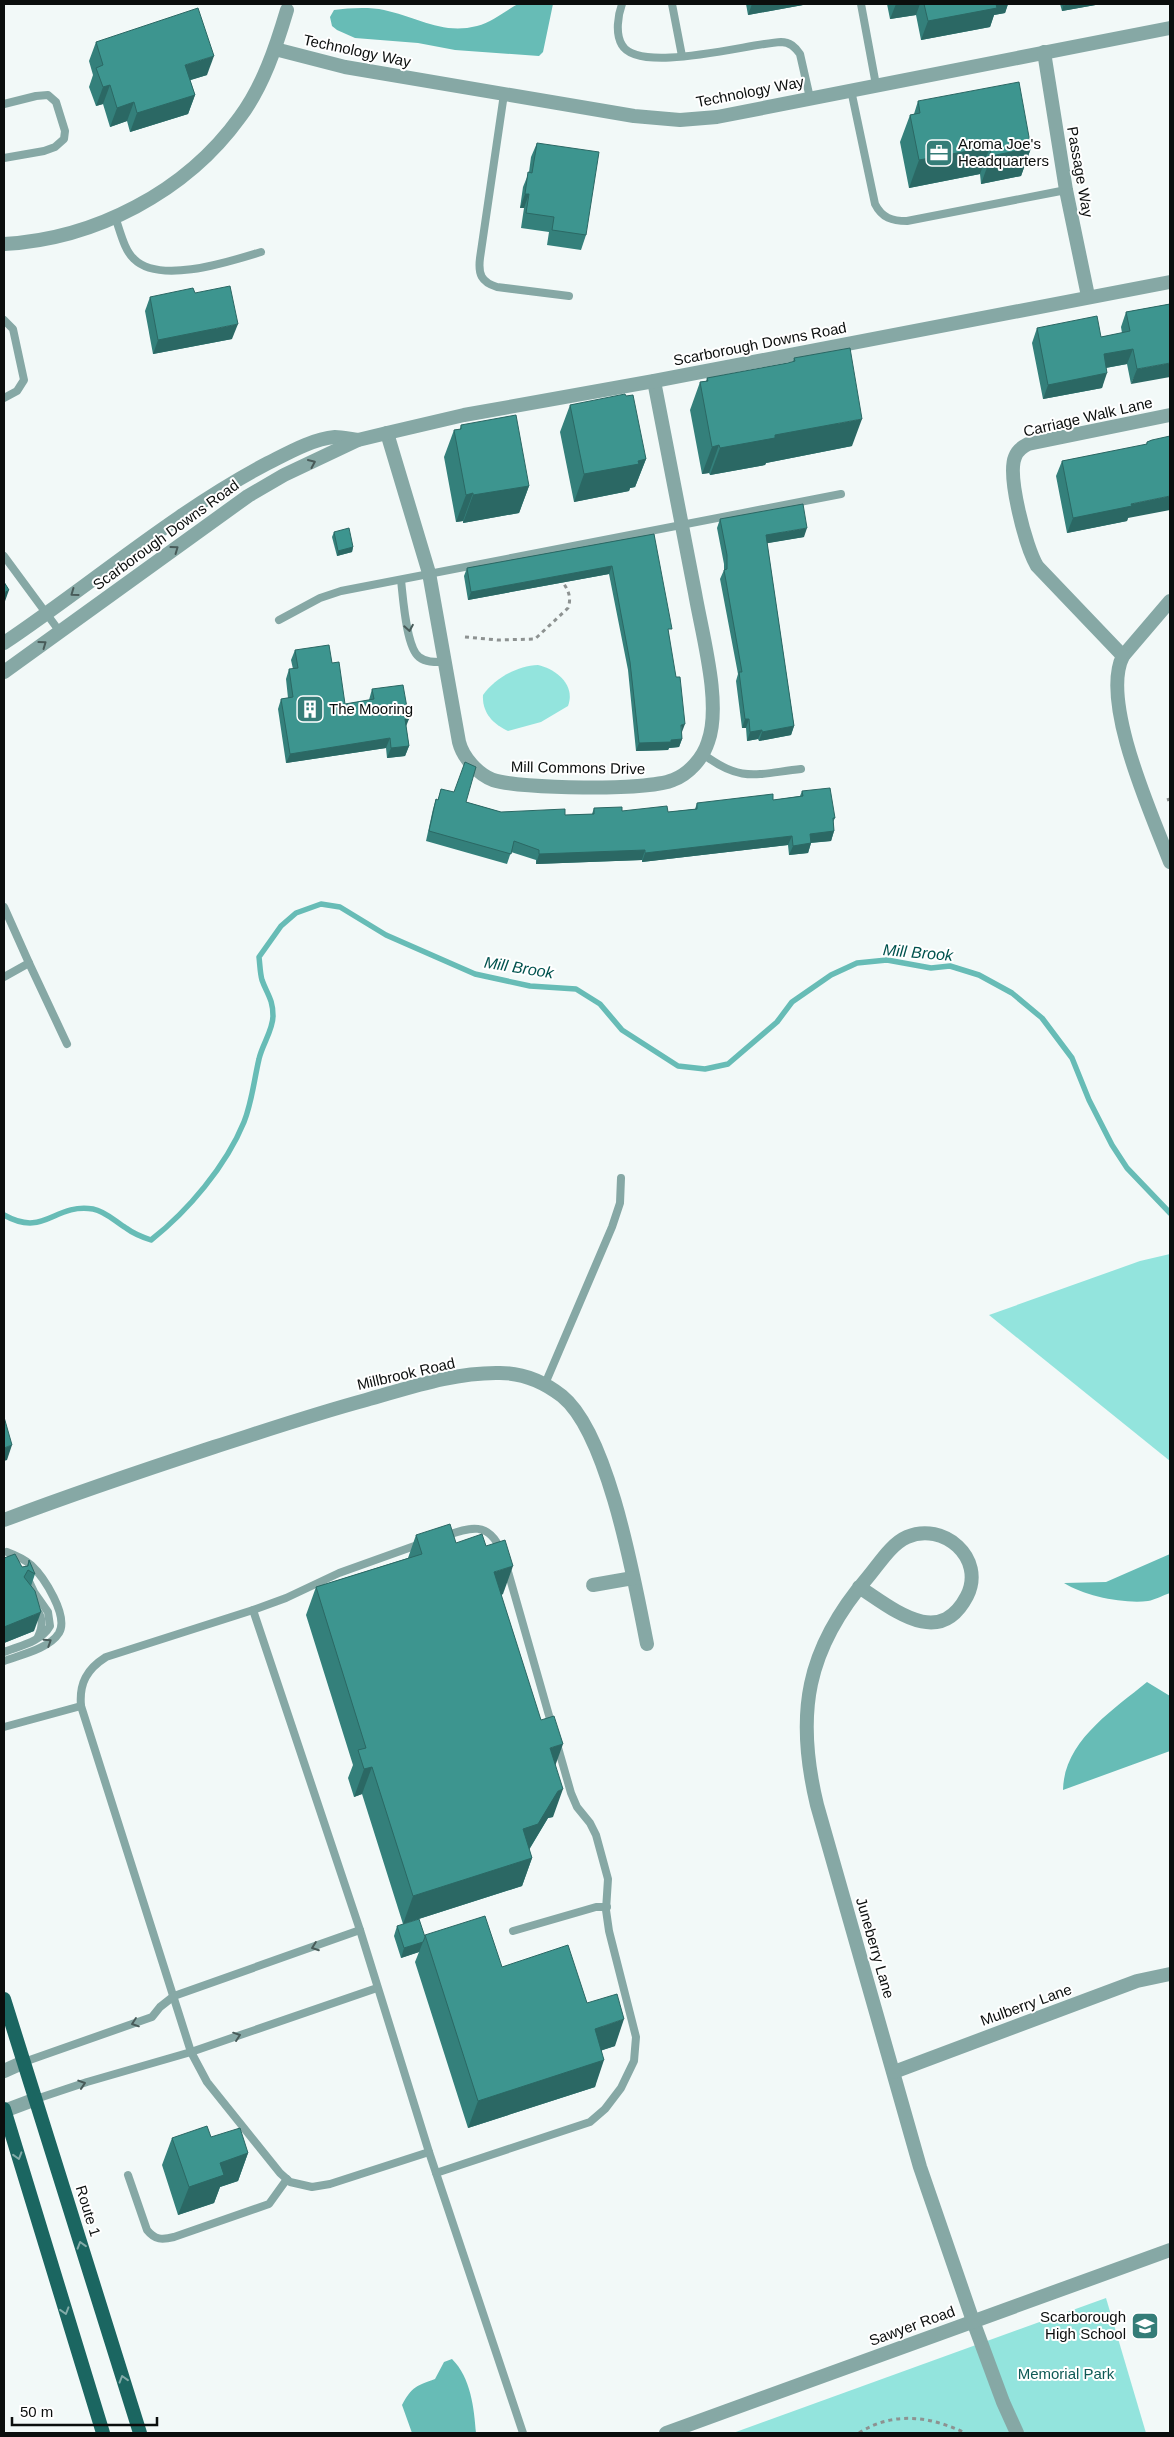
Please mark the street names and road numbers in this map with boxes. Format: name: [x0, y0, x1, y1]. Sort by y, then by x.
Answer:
street label: Technology Way: [302, 31, 413, 70]
street label: Technology Way: [695, 73, 806, 110]
street label: Passage Way: [1064, 125, 1097, 219]
street label: Scarborough Downs Road: [672, 318, 848, 369]
street label: Carriage Walk Lane: [1022, 393, 1154, 440]
street label: Scarborough Downs Road: [90, 476, 242, 593]
street label: Mill Commons Drive: [511, 758, 645, 777]
street label: Millbrook Road: [355, 1354, 457, 1393]
street label: Juneberry Lane: [853, 1895, 898, 2000]
street label: Mulberry Lane: [978, 1980, 1074, 2029]
street label: Route 1: [73, 2183, 104, 2238]
street label: Sawyer Road: [867, 2302, 957, 2349]

